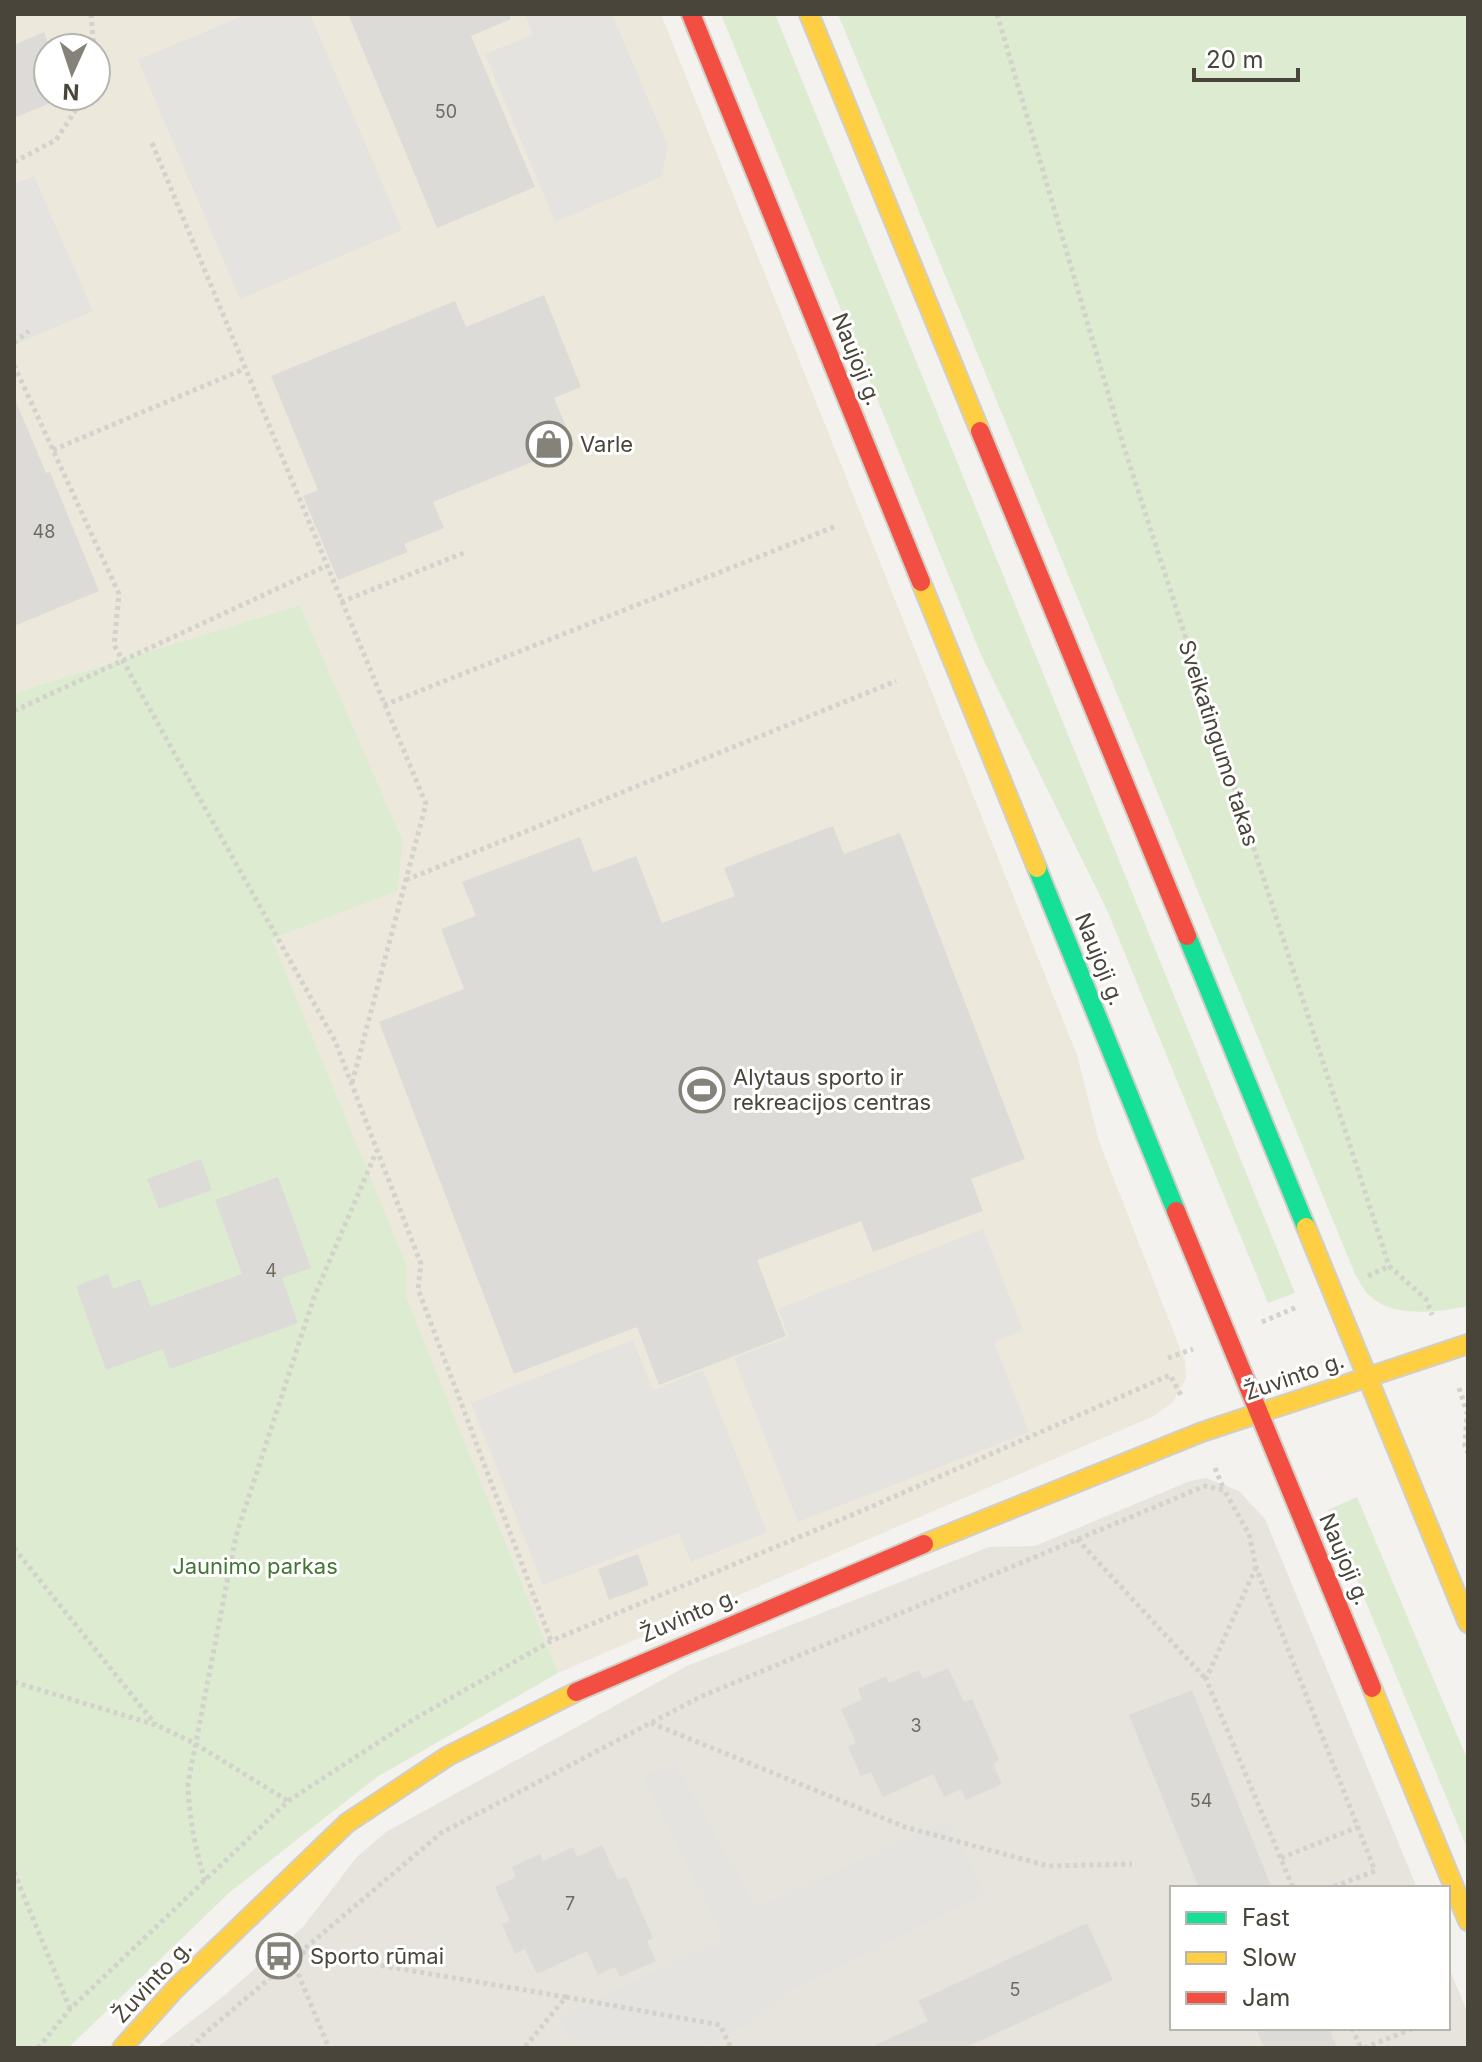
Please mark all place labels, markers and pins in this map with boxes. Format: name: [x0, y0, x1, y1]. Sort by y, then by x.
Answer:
shop icon: Varle: [525, 420, 573, 468]
place label: Varle: [580, 431, 633, 457]
place label: Alytaus sporto ir rekreacijos centras: [733, 1064, 931, 1115]
sports icon: Alytaus sporto ir rekreacijos centras: [678, 1066, 726, 1114]
bus stop icon: Sporto rūmai: [255, 1932, 303, 1980]
place label: Sporto rūmai: [310, 1943, 444, 1969]

